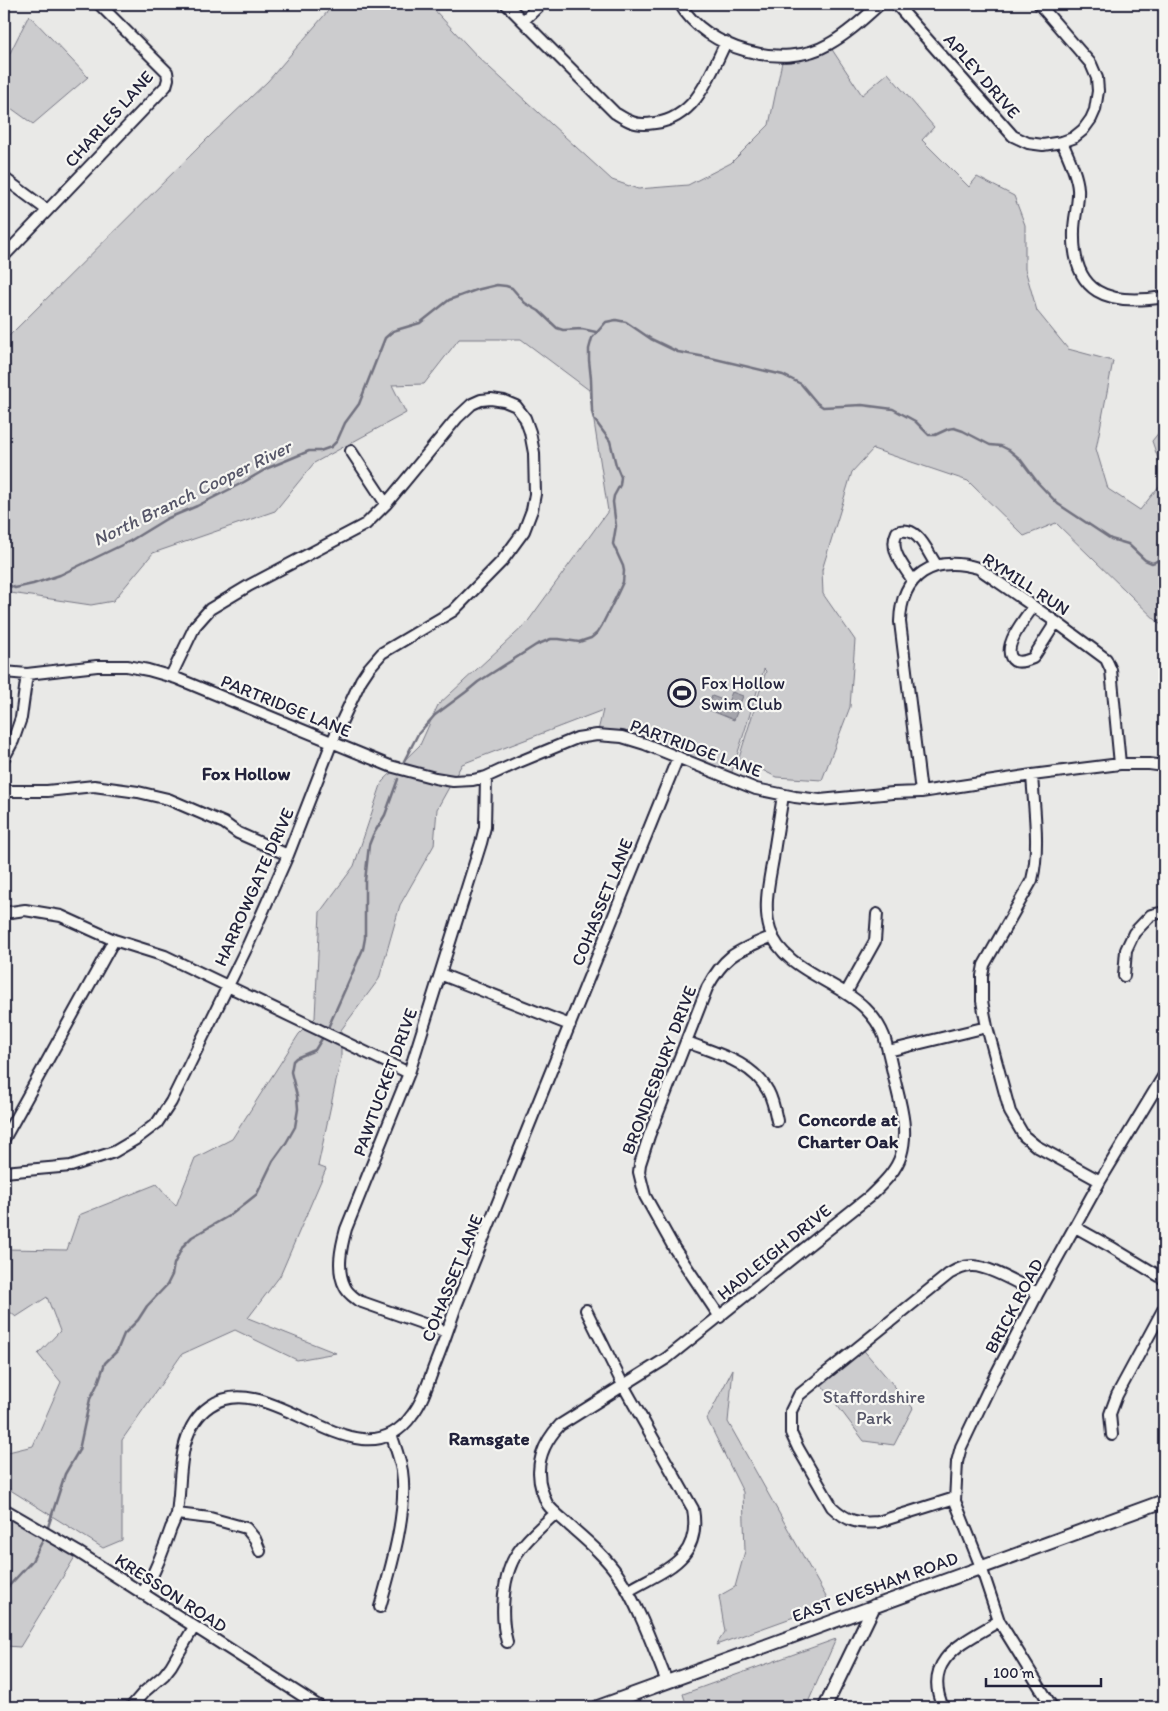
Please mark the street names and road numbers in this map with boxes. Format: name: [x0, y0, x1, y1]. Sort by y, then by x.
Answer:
street label: APLEY DRIVE: [939, 29, 1025, 123]
street label: CHARLES LANE: [60, 66, 158, 172]
street label: RYMILL RUN: [978, 548, 1074, 620]
street label: PARTRIDGE LANE: [218, 670, 354, 742]
street label: PARTRIDGE LANE: [627, 714, 765, 782]
street label: HARROWGATE DRIVE: [209, 804, 299, 970]
street label: COHASSET LANE: [566, 835, 638, 969]
street label: BRONDESBURY DRIVE: [617, 982, 701, 1158]
street label: PAWTUCKET DRIVE: [348, 1005, 422, 1159]
street label: HADLEIGH DRIVE: [713, 1199, 835, 1305]
street label: COHASSET LANE: [416, 1211, 488, 1345]
street label: BRICK ROAD: [980, 1255, 1048, 1357]
street label: EAST EVESHAM ROAD: [789, 1547, 961, 1627]
street label: KRESSON ROAD: [111, 1548, 231, 1638]

